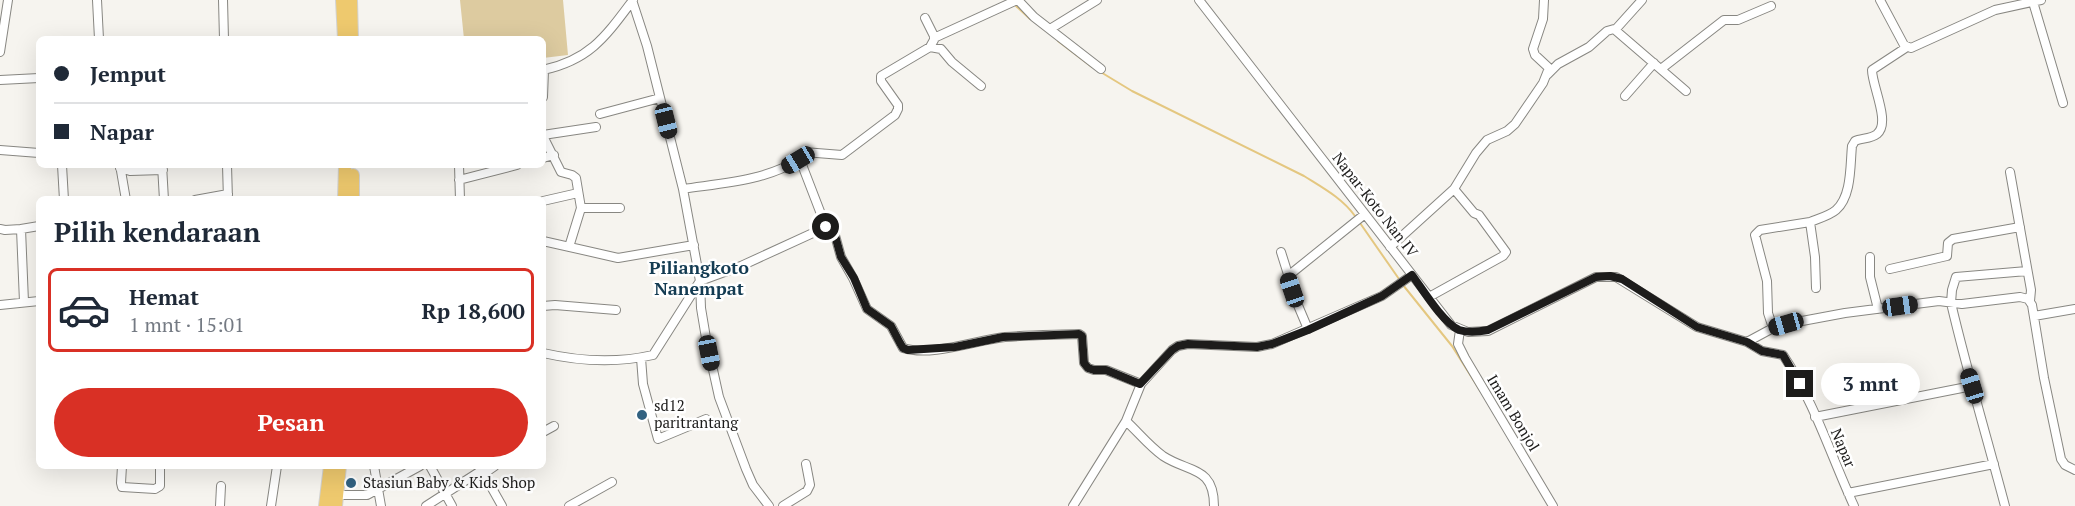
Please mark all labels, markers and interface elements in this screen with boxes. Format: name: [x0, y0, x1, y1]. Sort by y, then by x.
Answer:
text: Jemput: [90, 59, 166, 88]
car: [653, 101, 679, 141]
text: Napar: [90, 117, 154, 146]
car: [778, 143, 818, 177]
street label: Napar-Koto Nan IV: [1329, 148, 1423, 261]
route start: [812, 213, 839, 240]
text: Pilih kendaraan: [54, 214, 260, 250]
district label: Piliangkoto Nanempat: [649, 255, 749, 300]
car: [1278, 270, 1306, 310]
text: Hemat: [129, 282, 199, 311]
icon: car: [57, 283, 111, 337]
car: [1881, 295, 1919, 317]
text: Rp 18,600: [421, 296, 525, 325]
car: [1766, 310, 1806, 338]
text: 1 mnt · 15:01: [129, 311, 245, 338]
car: [697, 334, 721, 372]
callout: 3 mnt: [1821, 363, 1920, 405]
car: [1958, 366, 1986, 406]
street label: Imam Bonjol: [1483, 370, 1545, 454]
route end: [1786, 370, 1813, 397]
text: 3 mnt: [1842, 370, 1899, 397]
button: Pesan: [54, 388, 528, 457]
place label: sd12 paritrantang: [654, 395, 739, 432]
marker: sd12 paritrantang: [635, 408, 649, 422]
street label: Napar: [1827, 425, 1861, 470]
place label: Stasiun Baby & Kids Shop: [363, 472, 535, 492]
marker: Stasiun Baby & Kids Shop: [344, 476, 358, 490]

